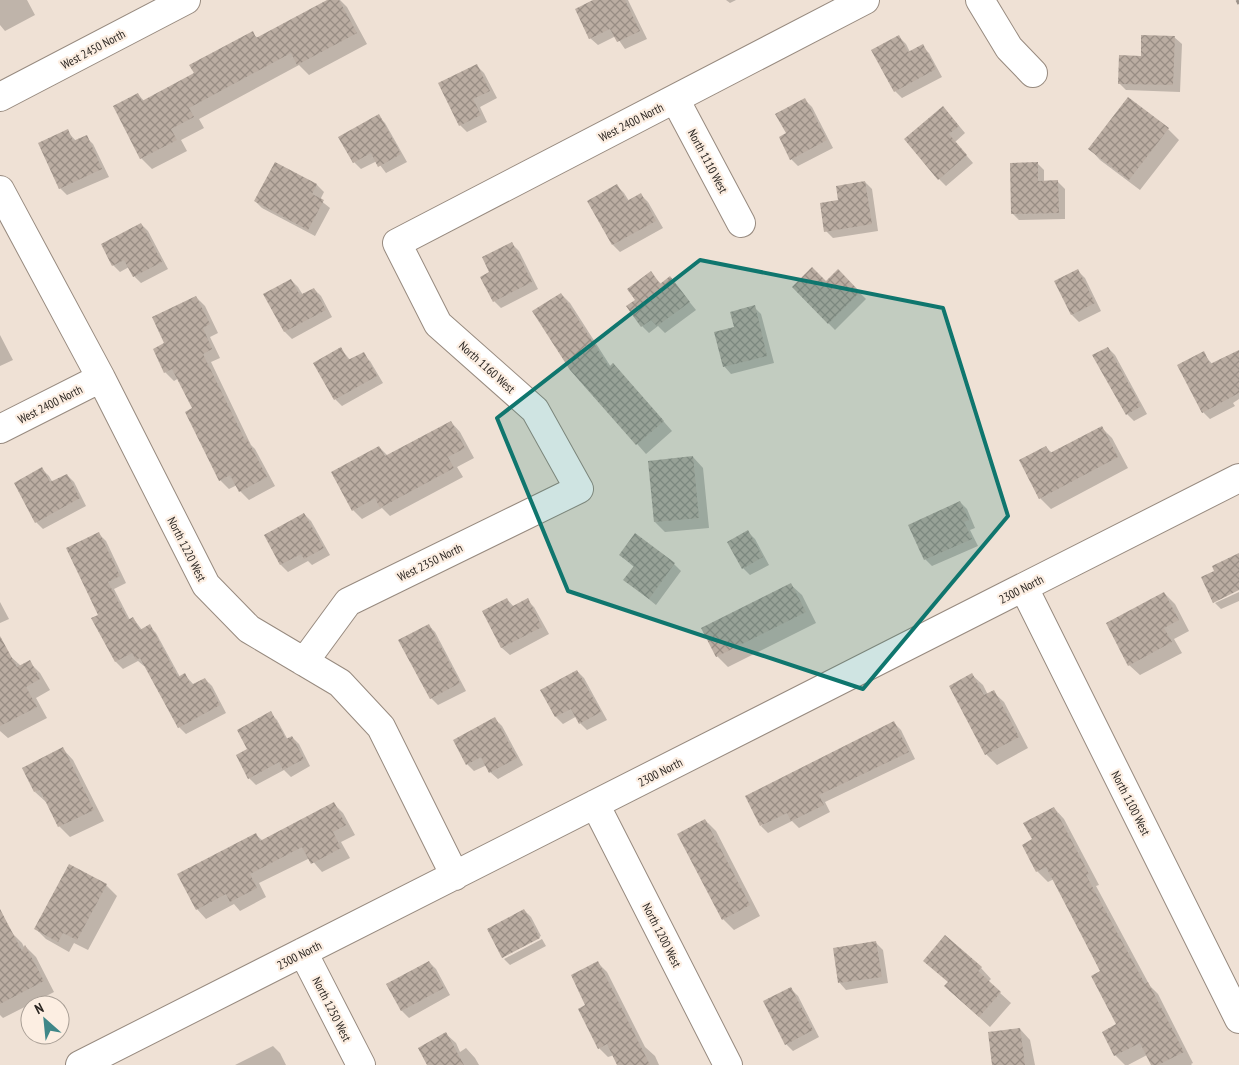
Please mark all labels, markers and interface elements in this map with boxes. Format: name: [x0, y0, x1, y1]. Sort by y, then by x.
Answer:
street label: West 2450 North: [58, 26, 128, 72]
street label: West 2400 North: [596, 99, 666, 145]
street label: North 1110 West: [685, 126, 731, 196]
street label: North 1160 West: [456, 338, 519, 397]
street label: West 2400 North: [15, 381, 85, 427]
street label: North 1220 West: [164, 514, 210, 584]
street label: West 2350 North: [395, 540, 465, 584]
street label: 2300 North: [996, 571, 1046, 607]
street label: 2300 North: [635, 754, 685, 790]
street label: North 1100 West: [1108, 768, 1154, 838]
street label: North 1200 West: [639, 900, 685, 970]
street label: 2300 North: [274, 937, 324, 973]
street label: North 1250 West: [309, 974, 355, 1044]
north arrow: [20, 995, 70, 1045]
text: N: [32, 999, 47, 1018]

